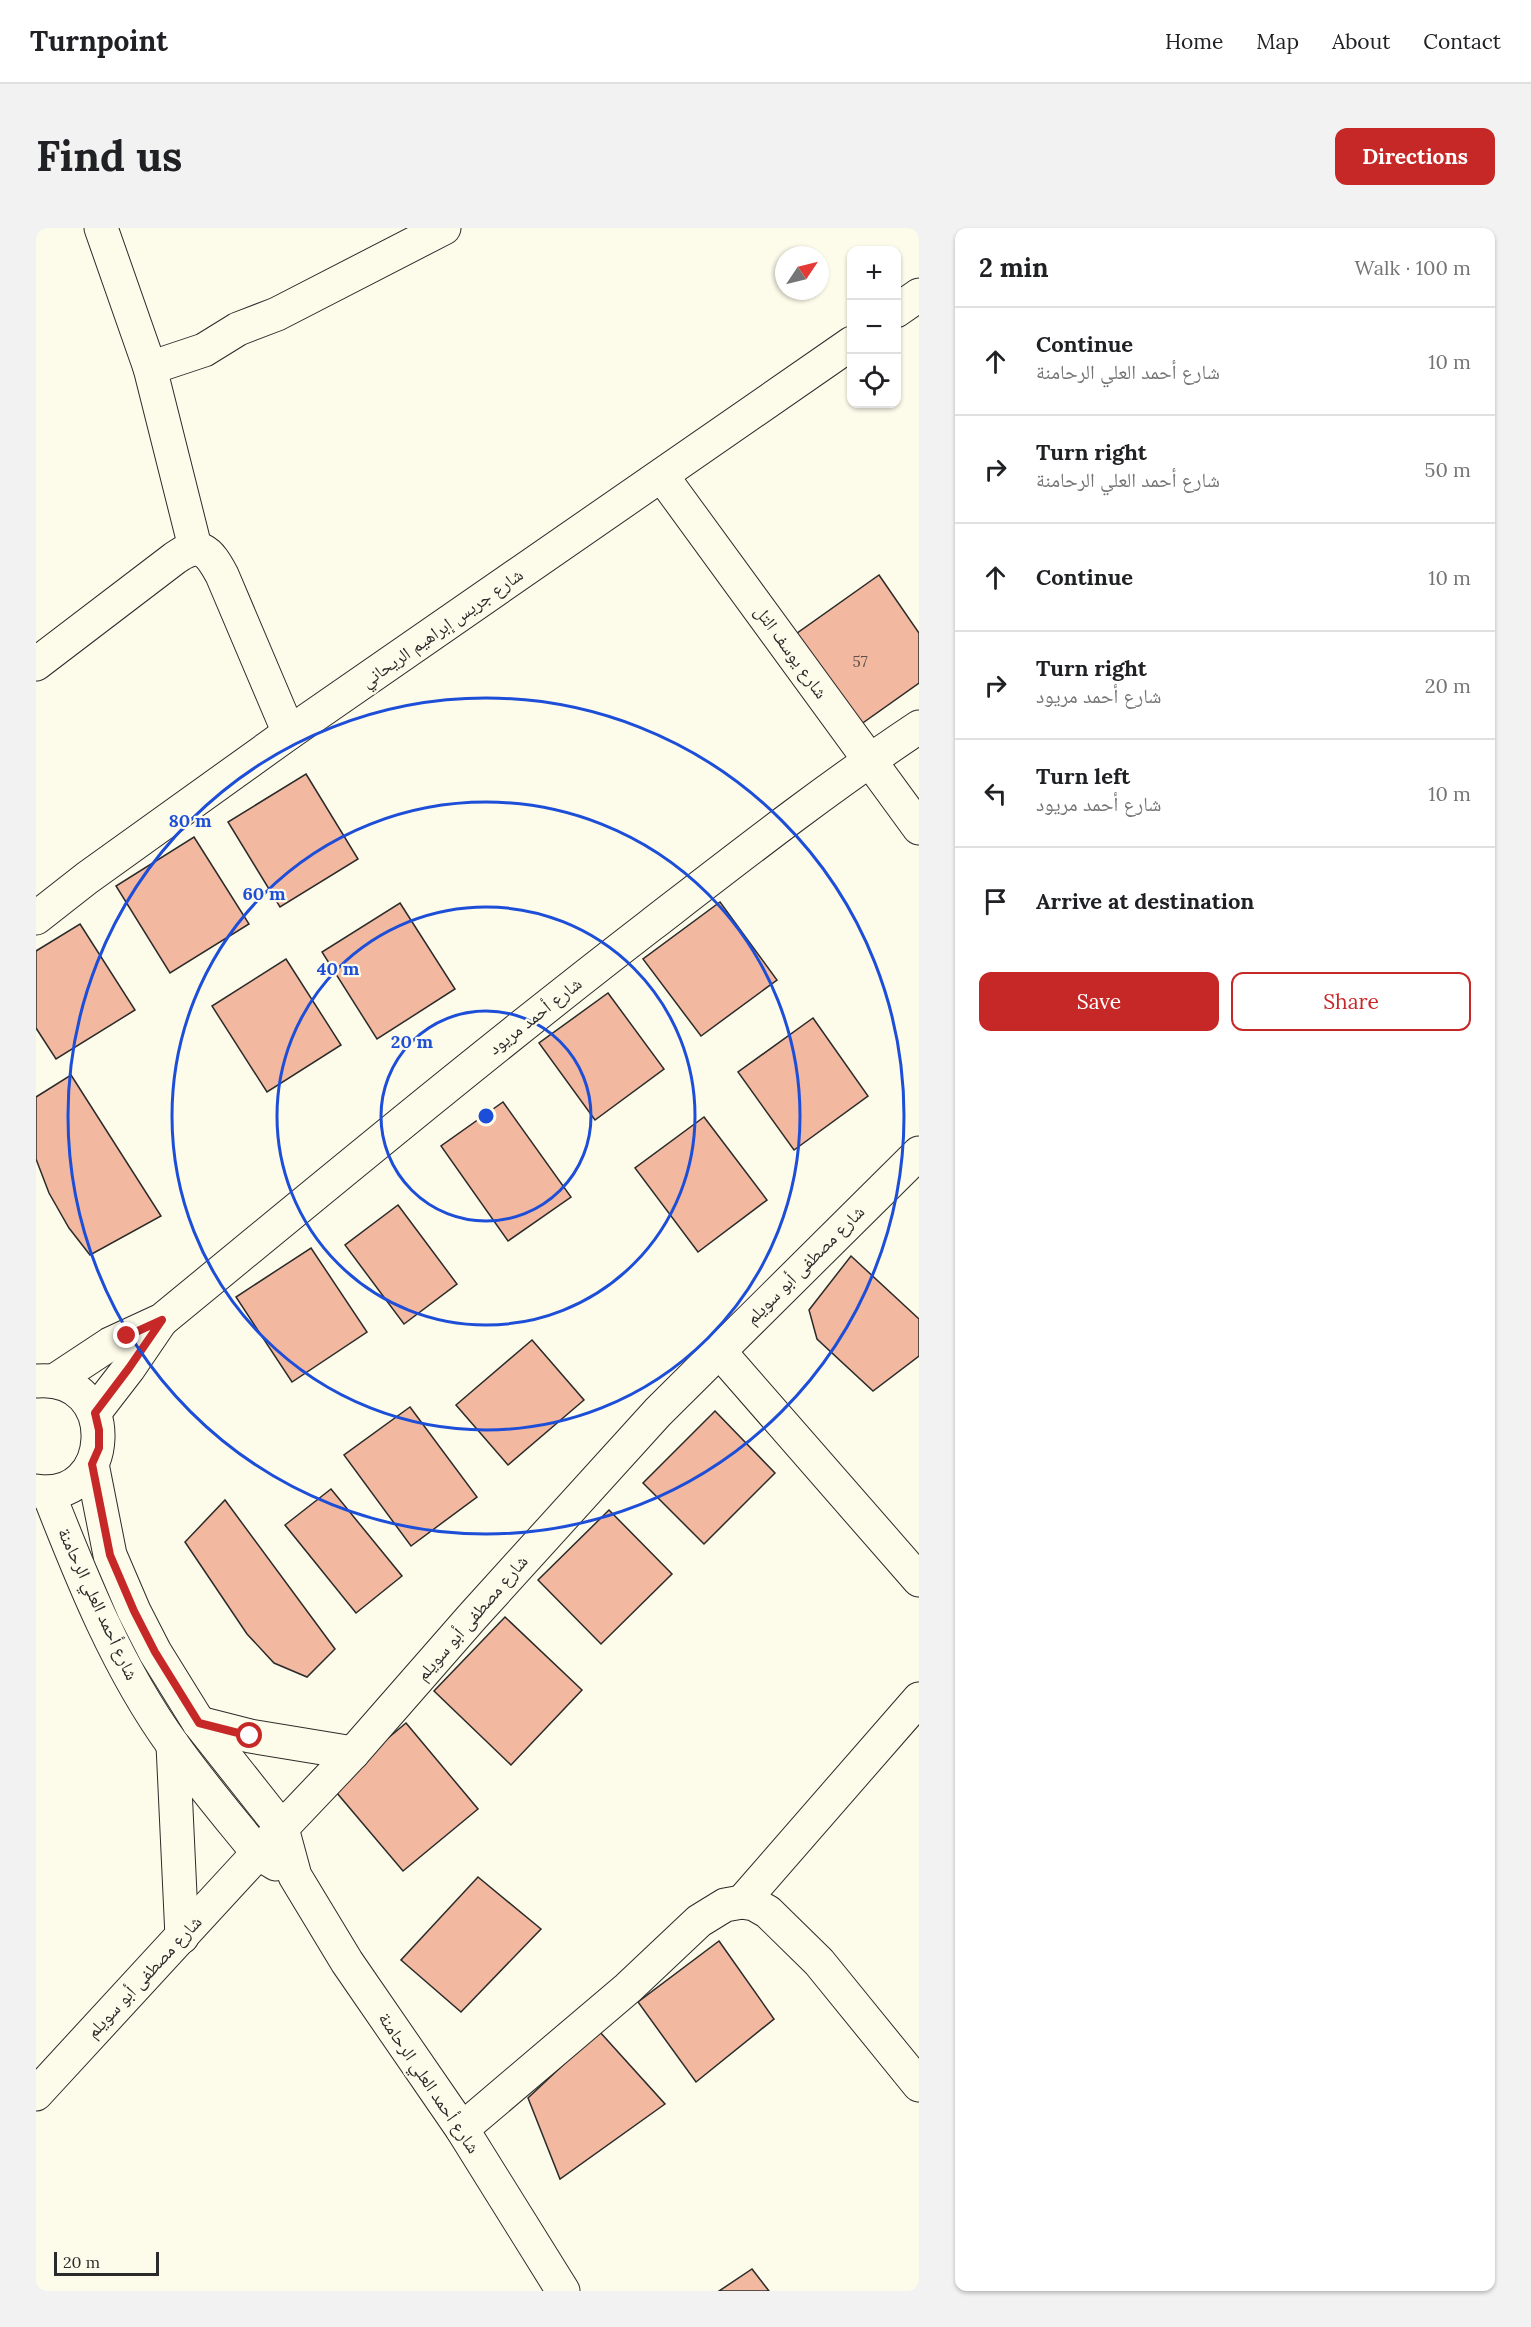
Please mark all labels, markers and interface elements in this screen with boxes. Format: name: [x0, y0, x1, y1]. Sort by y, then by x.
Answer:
text: Turnpoint: [30, 23, 168, 59]
text: Home: [1165, 28, 1223, 55]
text: Map: [1256, 28, 1299, 55]
text: About: [1332, 28, 1390, 55]
text: Contact: [1423, 28, 1501, 55]
button: Directions: [1335, 128, 1495, 185]
text: Find us: [36, 129, 182, 183]
north arrow: [775, 246, 829, 300]
map controls: [847, 246, 901, 408]
button: +: [847, 246, 901, 300]
text: 2 min: [979, 251, 1049, 284]
text: Walk · 100 m: [1355, 255, 1471, 280]
button: −: [847, 300, 901, 354]
text: Continue: [1036, 330, 1133, 358]
icon: ahead: [979, 345, 1012, 378]
text: 10 m: [1428, 349, 1471, 374]
button: locate: [847, 354, 901, 408]
text: شارع أحمد العلي الرحامنة: [1036, 359, 1220, 384]
text: Turn right: [1036, 438, 1147, 466]
icon: right: [979, 453, 1012, 486]
text: 50 m: [1425, 457, 1471, 482]
text: شارع أحمد العلي الرحامنة: [1036, 467, 1220, 492]
icon: ahead: [979, 561, 1012, 594]
street label: شارع جريس إبراهيم الريحاني: [356, 563, 529, 695]
text: Continue: [1036, 563, 1133, 591]
text: 10 m: [1428, 565, 1471, 590]
street label: شارع يوسف التل: [750, 600, 833, 703]
house number: 57: [852, 652, 868, 671]
text: Turn right: [1036, 654, 1147, 682]
icon: right: [979, 669, 1012, 702]
text: 20 m: [1425, 673, 1471, 698]
text: شارع أحمد مريود: [1036, 683, 1161, 708]
text: Turn left: [1036, 762, 1130, 790]
icon: left: [979, 777, 1012, 810]
text: 10 m: [1428, 781, 1471, 806]
text: شارع أحمد مريود: [1036, 791, 1161, 816]
text: 80 m: [168, 809, 212, 832]
text: 60 m: [242, 882, 286, 905]
icon: arrive: [979, 885, 1012, 918]
text: Arrive at destination: [1036, 887, 1254, 915]
text: 40 m: [317, 957, 360, 980]
street label: شارع أحمد مريود: [483, 972, 586, 1059]
button: Save: [979, 972, 1219, 1031]
button: Share: [1231, 972, 1471, 1031]
text: 20 m: [391, 1030, 434, 1053]
centre of rings: [476, 1106, 496, 1126]
street label: شارع مصطفى أبو سويلم: [740, 1200, 870, 1330]
route end: [113, 1322, 139, 1348]
street label: شارع أحمد العلي الرحامنة: [50, 1524, 144, 1685]
street label: شارع مصطفى أبو سويلم: [411, 1550, 533, 1686]
route start: [236, 1722, 262, 1748]
street label: شارع مصطفى أبو سويلم: [81, 1911, 207, 2043]
street label: شارع أحمد العلي الرحامنة: [371, 2008, 485, 2160]
scale bar: [54, 2249, 159, 2276]
text: 20 m: [63, 2252, 100, 2272]

